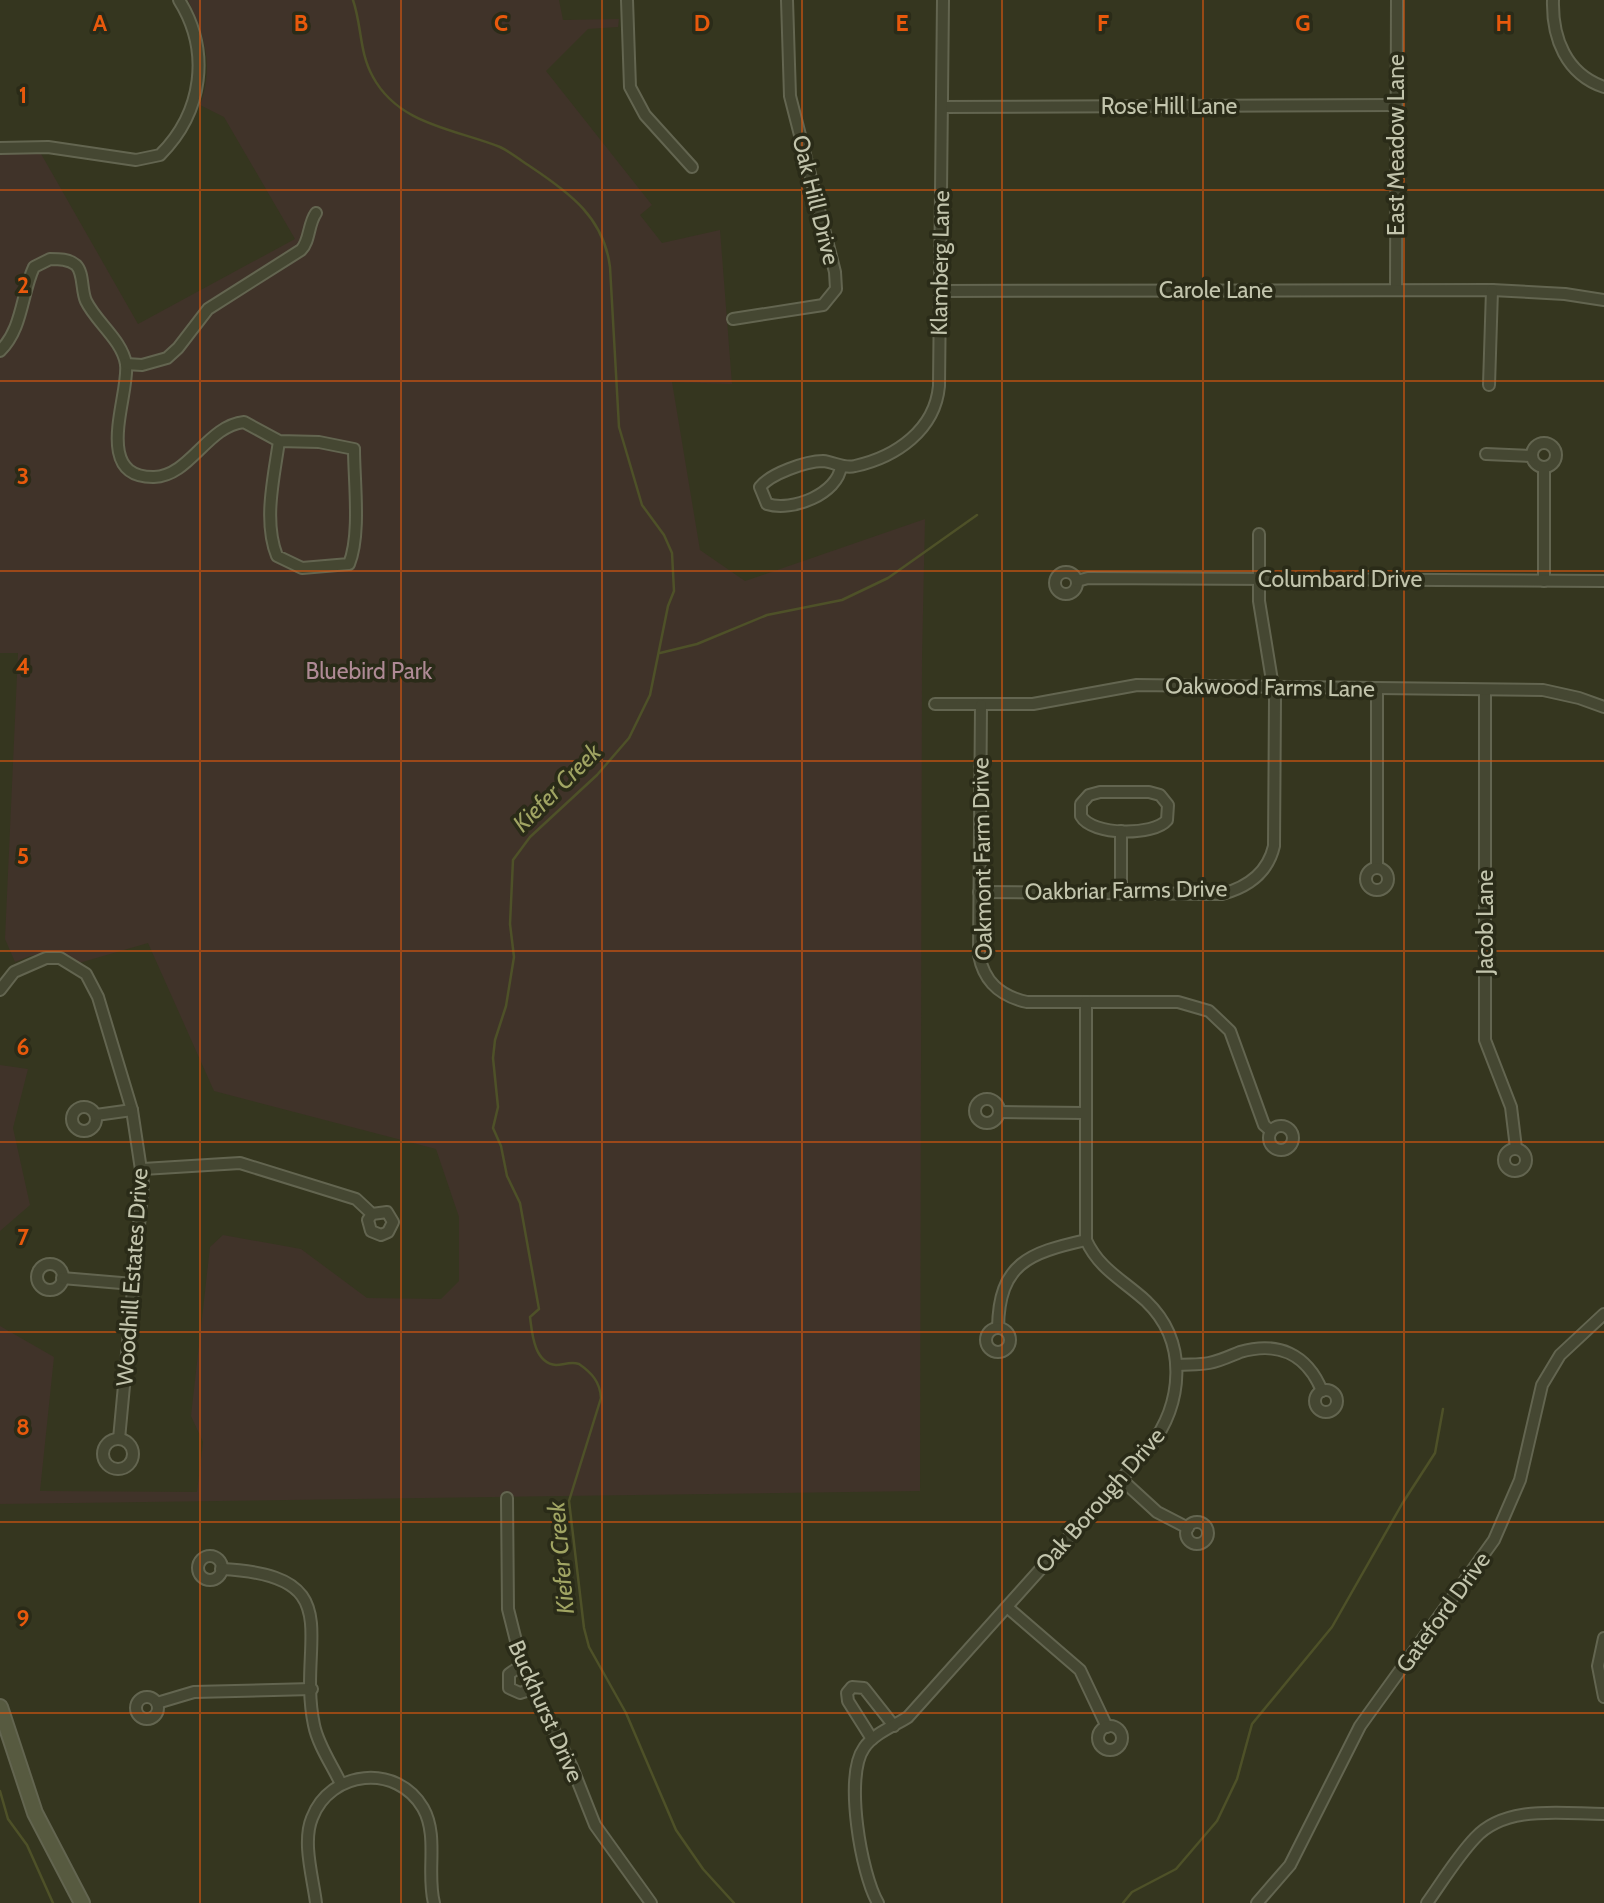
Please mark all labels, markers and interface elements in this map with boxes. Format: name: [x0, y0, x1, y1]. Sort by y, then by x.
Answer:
text: A: [93, 9, 108, 37]
text: B: [294, 9, 308, 37]
text: C: [494, 9, 508, 37]
text: D: [694, 9, 710, 37]
text: E: [895, 9, 909, 37]
text: F: [1097, 9, 1109, 37]
text: G: [1295, 9, 1311, 37]
text: H: [1496, 9, 1512, 37]
street label: East Meadow Lane: [1382, 54, 1410, 236]
text: 1: [19, 81, 27, 109]
street label: Rose Hill Lane: [1101, 92, 1238, 120]
street label: Oak Hill Drive: [786, 132, 846, 268]
street label: Klamberg Lane: [925, 190, 955, 336]
text: 2: [17, 271, 29, 299]
street label: Carole Lane: [1159, 276, 1273, 304]
text: 3: [17, 462, 29, 490]
street label: Columbard Drive: [1258, 565, 1422, 593]
text: 4: [16, 652, 30, 680]
park label: Bluebird Park: [306, 657, 433, 685]
street label: Oakwood Farms Lane: [1165, 671, 1375, 703]
water label: Kiefer Creek: [506, 737, 607, 838]
street label: Oakmont Farm Drive: [966, 757, 998, 961]
text: 5: [17, 842, 29, 870]
street label: Jacob Lane: [1471, 869, 1499, 975]
street label: Oakbriar Farms Drive: [1024, 874, 1228, 906]
text: 6: [17, 1033, 29, 1061]
street label: Woodhill Estates Drive: [110, 1167, 154, 1387]
text: 7: [17, 1223, 29, 1251]
text: 8: [16, 1413, 30, 1441]
street label: Oak Borough Drive: [1029, 1422, 1171, 1578]
water label: Kiefer Creek: [541, 1500, 580, 1616]
street label: Gateford Drive: [1390, 1546, 1496, 1678]
text: 9: [17, 1604, 29, 1632]
street label: Buckhurst Drive: [502, 1636, 590, 1786]

